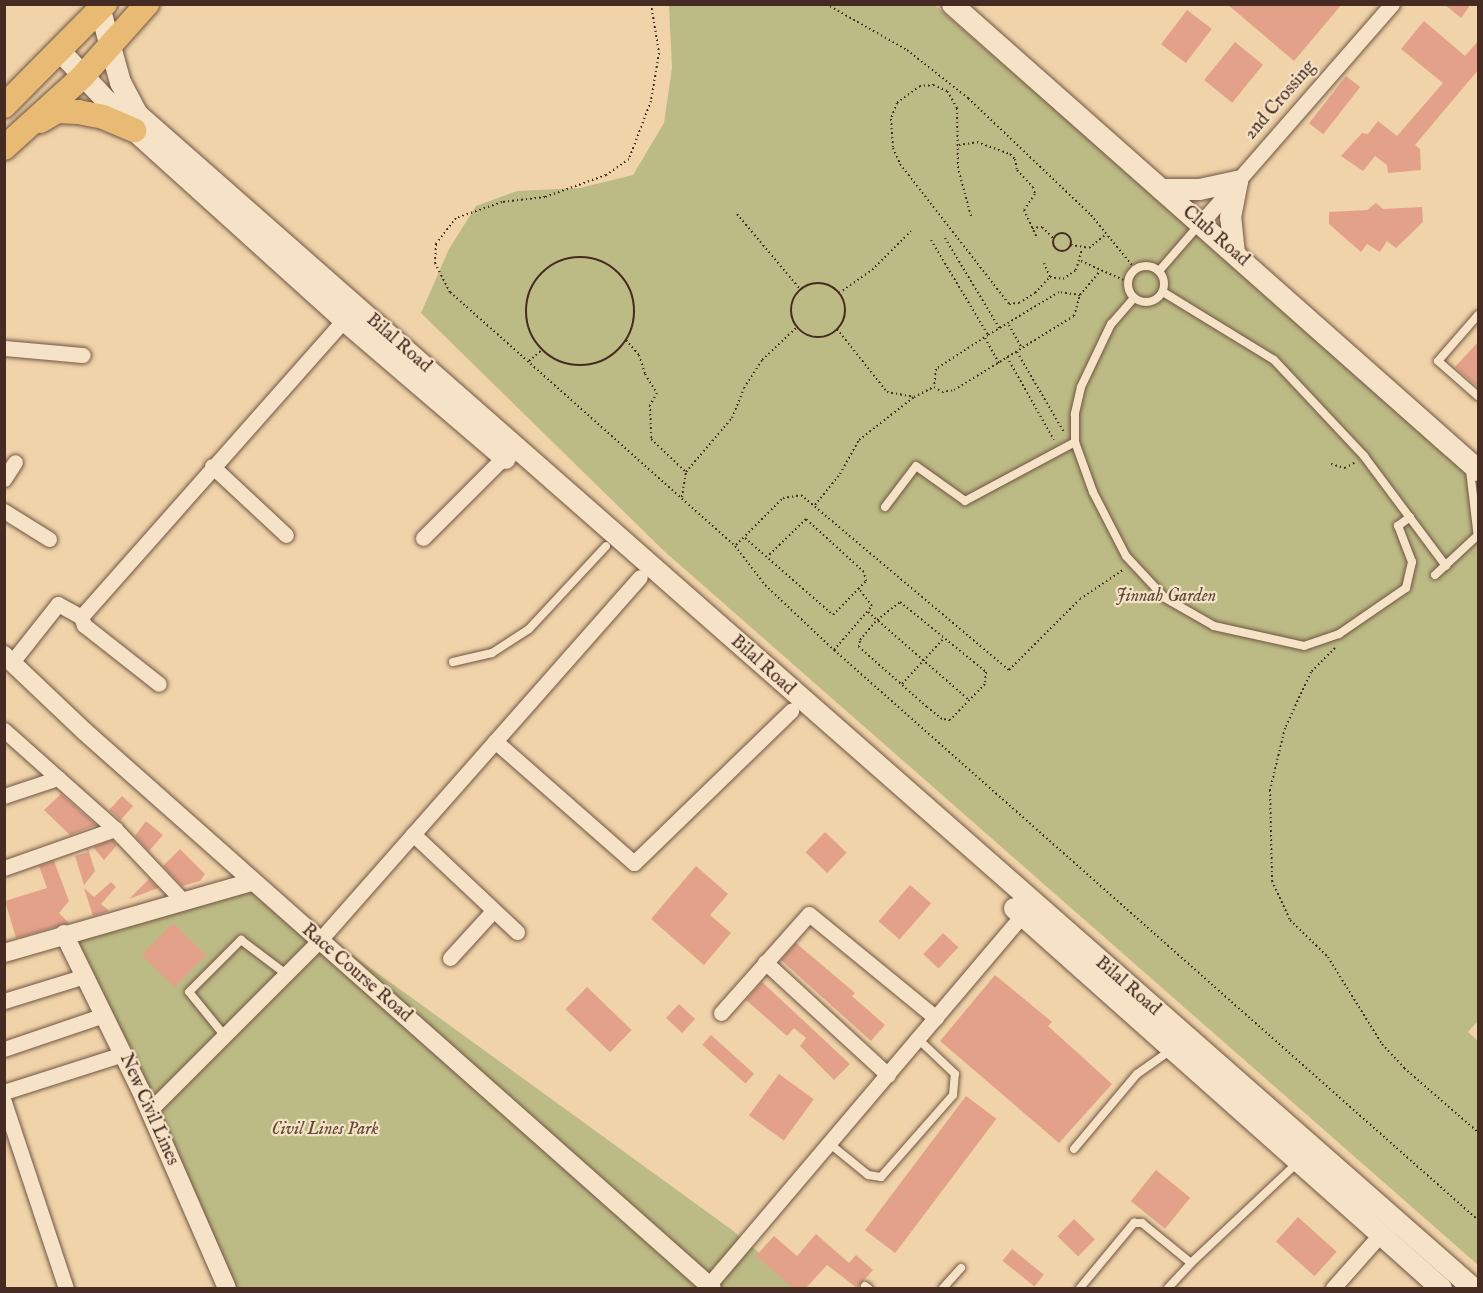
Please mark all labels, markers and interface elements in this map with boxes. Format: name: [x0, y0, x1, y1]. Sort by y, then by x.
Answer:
street label: 2nd Crossing: [1241, 57, 1321, 145]
street label: Club Road: [1177, 202, 1253, 272]
street label: Bilal Road: [361, 310, 435, 378]
park label: Jinnah Garden: [1116, 586, 1216, 608]
street label: Bilal Road: [725, 632, 799, 700]
street label: Race Course Road: [296, 920, 416, 1028]
street label: Bilal Road: [1090, 953, 1164, 1021]
street label: New Civil Lines: [114, 1051, 182, 1169]
park label: Civil Lines Park: [272, 1119, 378, 1141]

